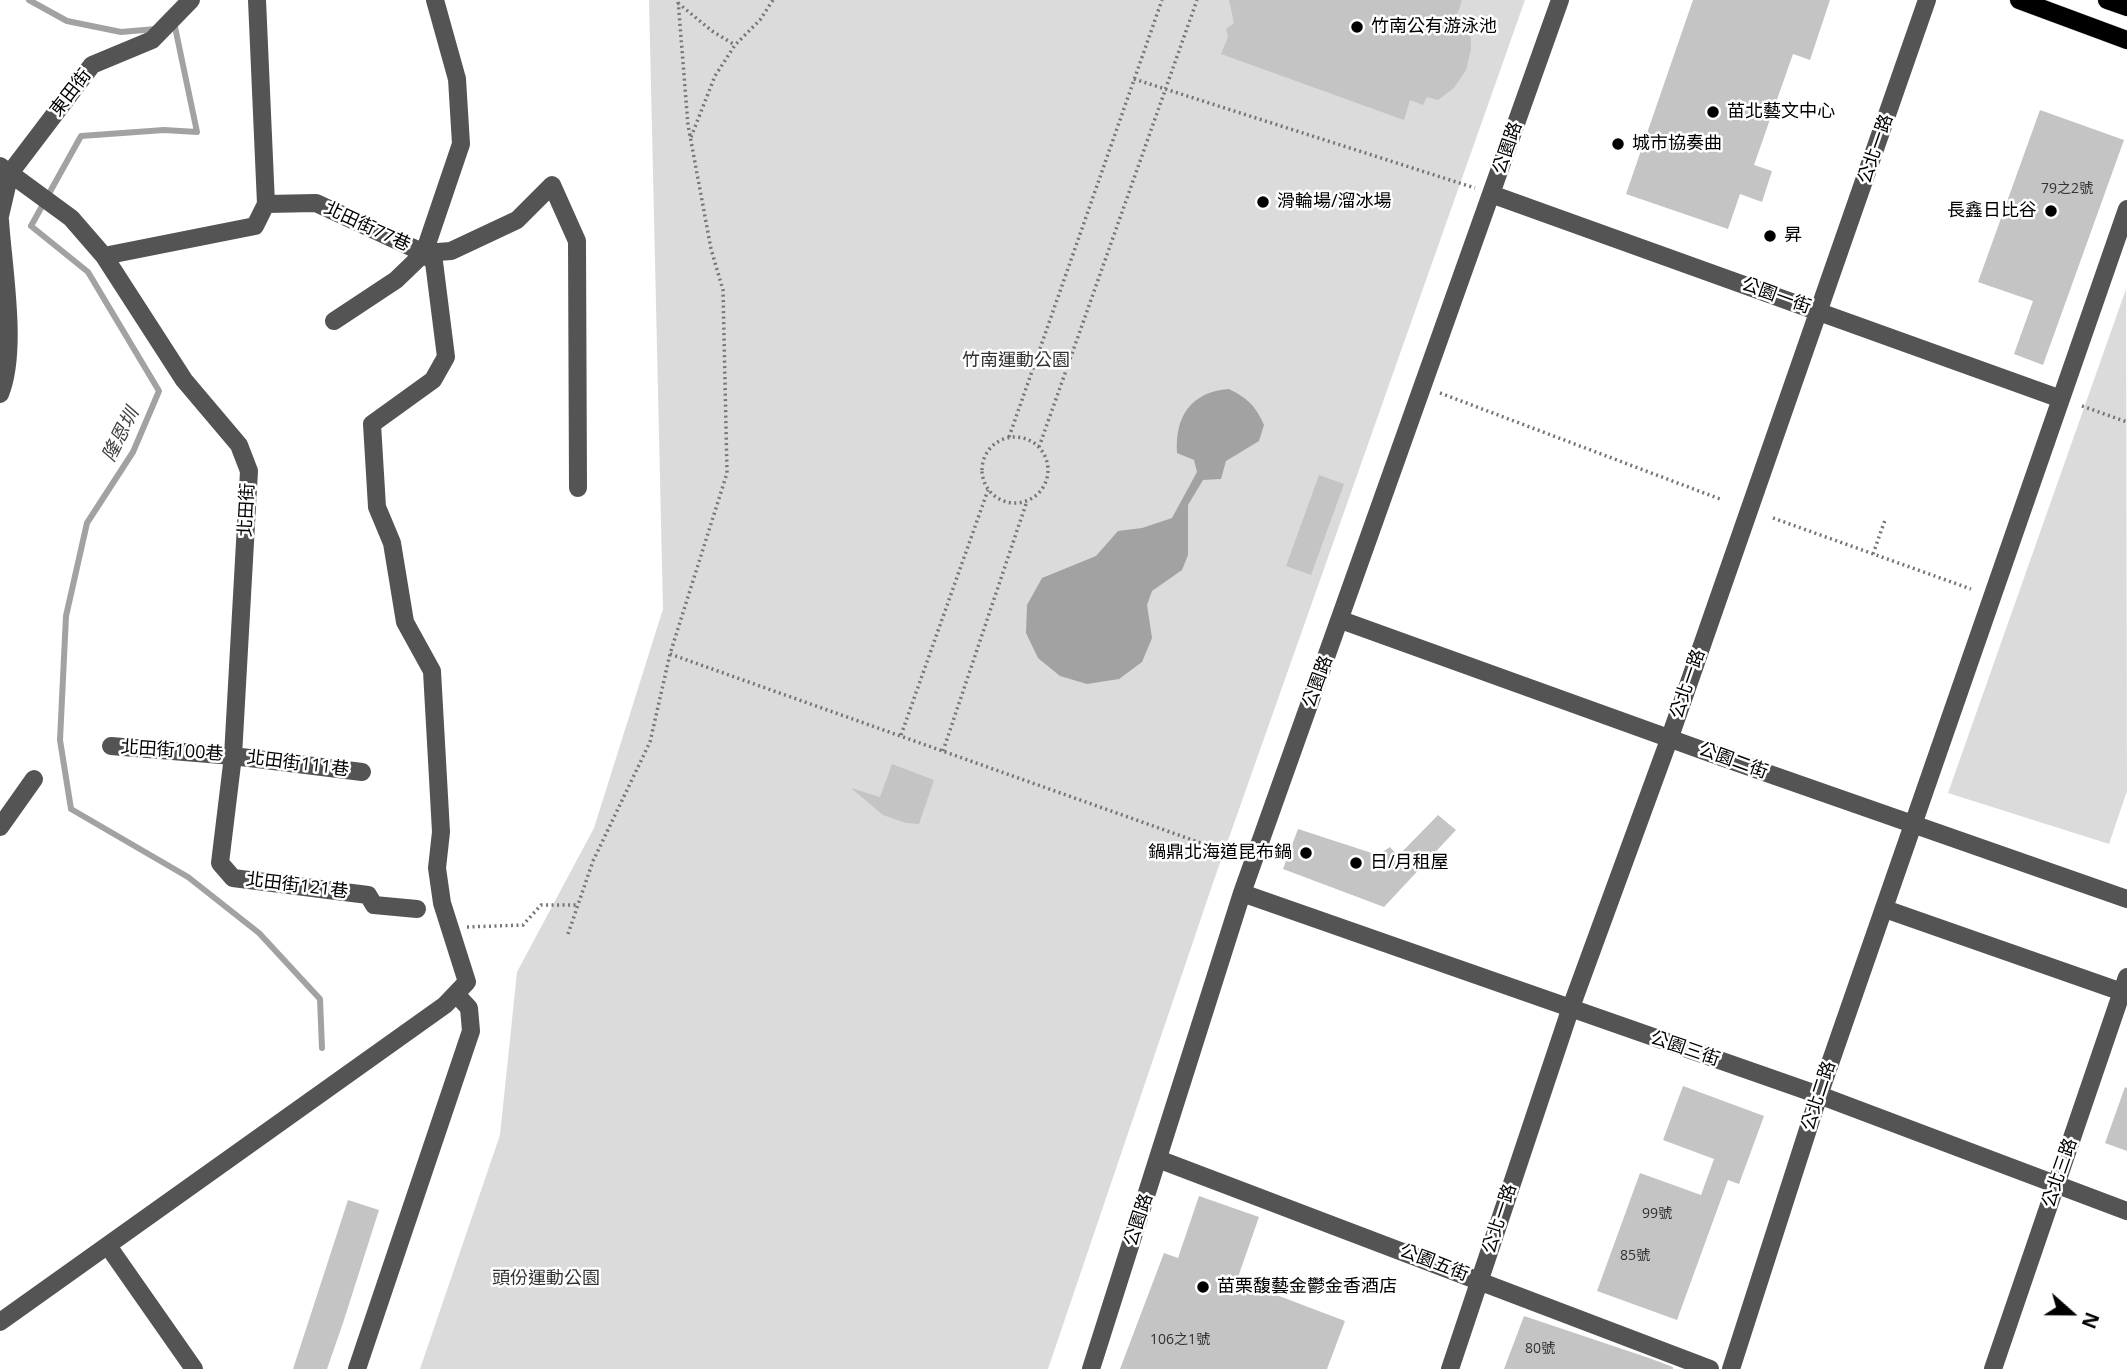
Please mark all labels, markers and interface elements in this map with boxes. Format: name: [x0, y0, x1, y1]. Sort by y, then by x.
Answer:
place label: 竹南公有游泳池: [1371, 16, 1497, 38]
marker: 竹南公有游泳池: [1349, 19, 1365, 35]
street label: 東田街: [46, 65, 96, 121]
place label: 苗北藝文中心: [1727, 101, 1835, 123]
marker: 苗北藝文中心: [1705, 104, 1721, 120]
street label: 公北一路: [1854, 111, 1898, 187]
street label: 公園路: [1489, 119, 1527, 177]
place label: 城市協奏曲: [1632, 133, 1722, 155]
marker: 城市協奏曲: [1610, 136, 1626, 152]
house number: 79之2號: [2041, 181, 2093, 197]
place label: 滑輪場/溜冰場: [1277, 191, 1392, 213]
marker: 滑輪場/溜冰場: [1255, 194, 1271, 210]
street label: 北田街77巷: [320, 198, 414, 256]
place label: 長鑫日比谷: [1947, 200, 2037, 222]
marker: 長鑫日比谷: [2043, 203, 2059, 219]
place label: 昇: [1784, 225, 1802, 247]
marker: 昇: [1762, 228, 1778, 244]
street label: 公園一街: [1738, 274, 1814, 318]
park label: 竹南運動公園: [962, 350, 1070, 372]
water label: 隆恩圳: [98, 404, 144, 466]
street label: 北田街: [235, 482, 259, 538]
street label: 公北一路: [1666, 646, 1710, 722]
street label: 公園路: [1299, 653, 1337, 711]
street label: 北田街100巷: [120, 737, 224, 765]
street label: 公園二街: [1695, 739, 1771, 783]
street label: 北田街111巷: [246, 747, 350, 781]
place label: 鍋鼎北海道昆布鍋: [1148, 842, 1292, 864]
marker: 鍋鼎北海道昆布鍋: [1298, 845, 1314, 861]
place label: 日/月租屋: [1370, 852, 1449, 874]
marker: 日/月租屋: [1348, 855, 1364, 871]
street label: 北田街121巷: [245, 869, 349, 903]
street label: 公園三街: [1647, 1027, 1723, 1071]
street label: 公北二路: [1798, 1058, 1840, 1134]
street label: 公北三路: [2038, 1135, 2082, 1211]
street label: 公北一路: [1479, 1181, 1521, 1257]
street label: 公園路: [1120, 1191, 1158, 1249]
house number: 99號: [1642, 1206, 1672, 1222]
street label: 公園五街: [1397, 1240, 1471, 1286]
house number: 85號: [1620, 1248, 1650, 1264]
park label: 頭份運動公園: [492, 1268, 600, 1290]
place label: 苗栗馥藝金鬱金香酒店: [1217, 1276, 1397, 1298]
north arrow: [2036, 1278, 2106, 1348]
marker: 苗栗馥藝金鬱金香酒店: [1195, 1279, 1211, 1295]
text: N: [2076, 1309, 2106, 1332]
house number: 106之1號: [1150, 1332, 1210, 1348]
house number: 80號: [1525, 1341, 1555, 1357]

